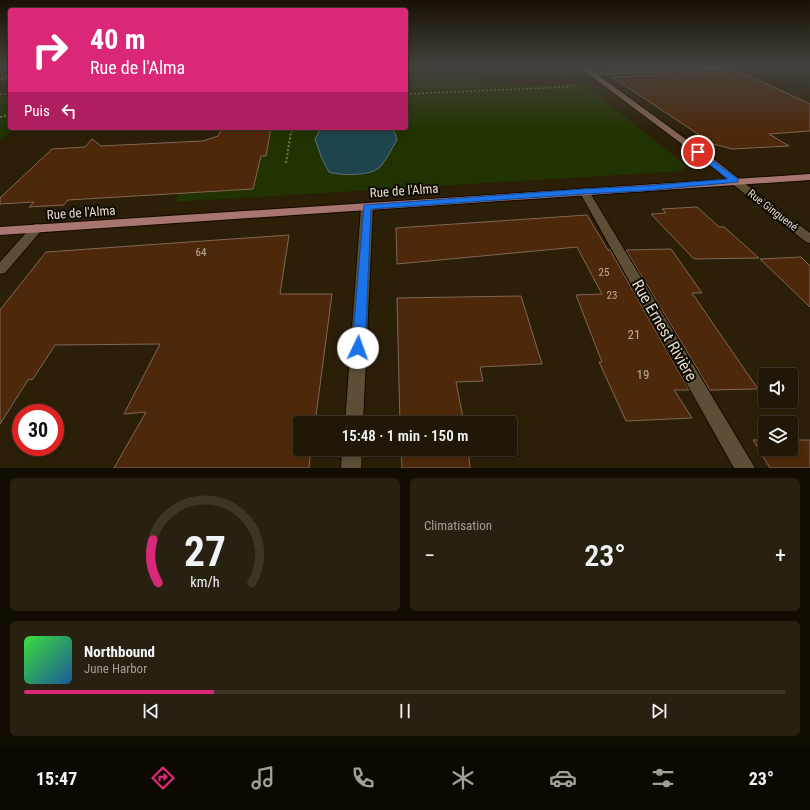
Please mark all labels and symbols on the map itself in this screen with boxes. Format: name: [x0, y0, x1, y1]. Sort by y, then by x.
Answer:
pin: [681, 135, 715, 169]
street label: Rue de l'Alma: [369, 181, 439, 200]
street label: Rue Ginguené: [745, 187, 800, 234]
street label: Rue de l'Alma: [46, 203, 116, 222]
house number: 64: [196, 246, 207, 259]
house number: 25: [599, 266, 609, 279]
street label: Rue Ernest Rivière: [628, 276, 701, 384]
house number: 23: [607, 289, 617, 302]
position arrow: [337, 327, 379, 369]
house number: 21: [628, 327, 640, 342]
house number: 19: [637, 367, 649, 382]
speed limit sign: 30: [12, 404, 64, 456]

